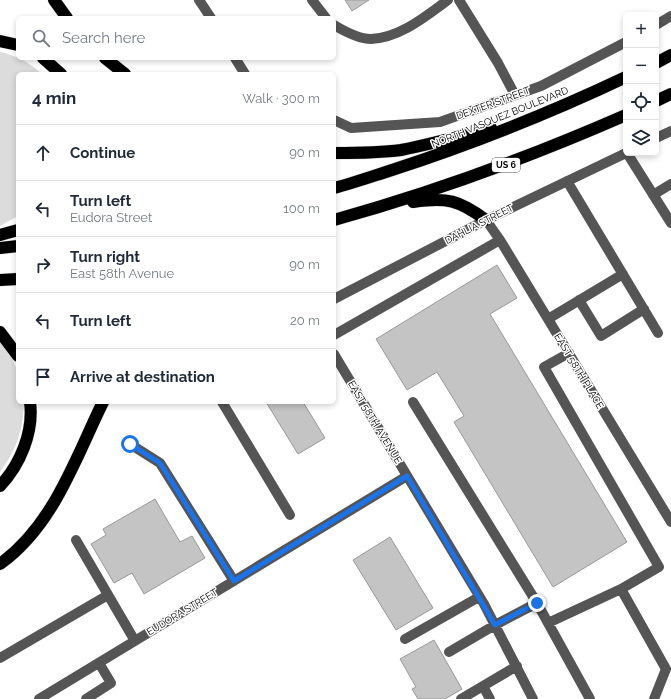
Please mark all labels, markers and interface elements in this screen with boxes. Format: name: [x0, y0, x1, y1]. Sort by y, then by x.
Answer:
map controls: [623, 12, 659, 156]
button: +: [623, 12, 659, 48]
search box: [16, 16, 336, 60]
icon: search: [30, 27, 52, 49]
text: Search here: [62, 29, 145, 47]
button: −: [623, 48, 659, 84]
street label: NORTH VASQUEZ BOULEVARD: [430, 84, 570, 150]
button: locate: [623, 84, 659, 120]
street label: DEXTER STREET: [455, 85, 531, 121]
text: 4 min: [32, 88, 76, 108]
text: Walk · 300 m: [242, 91, 320, 106]
button: layers: [623, 120, 659, 156]
icon: ahead: [32, 142, 54, 164]
text: Continue: [70, 144, 135, 162]
text: 90 m: [289, 145, 320, 160]
road number: US 6: [492, 158, 520, 172]
text: Turn left: [70, 192, 131, 210]
icon: left: [32, 198, 54, 220]
text: 100 m: [283, 201, 320, 216]
street label: DAHLIA STREET: [443, 202, 515, 246]
text: Eudora Street: [70, 210, 152, 225]
text: Turn right: [70, 248, 140, 266]
icon: right: [32, 254, 54, 276]
text: 90 m: [289, 257, 320, 272]
text: East 58th Avenue: [70, 266, 174, 281]
icon: left: [32, 310, 54, 332]
text: Turn left: [70, 312, 131, 330]
text: 20 m: [290, 313, 320, 328]
street label: EAST 58TH PLACE: [552, 331, 606, 411]
icon: arrive: [32, 366, 54, 388]
text: Arrive at destination: [70, 368, 215, 386]
street label: EAST 58TH AVENUE: [346, 379, 404, 465]
route start: [121, 435, 139, 453]
street label: EUDORA STREET: [145, 586, 219, 638]
route end: [528, 594, 546, 612]

